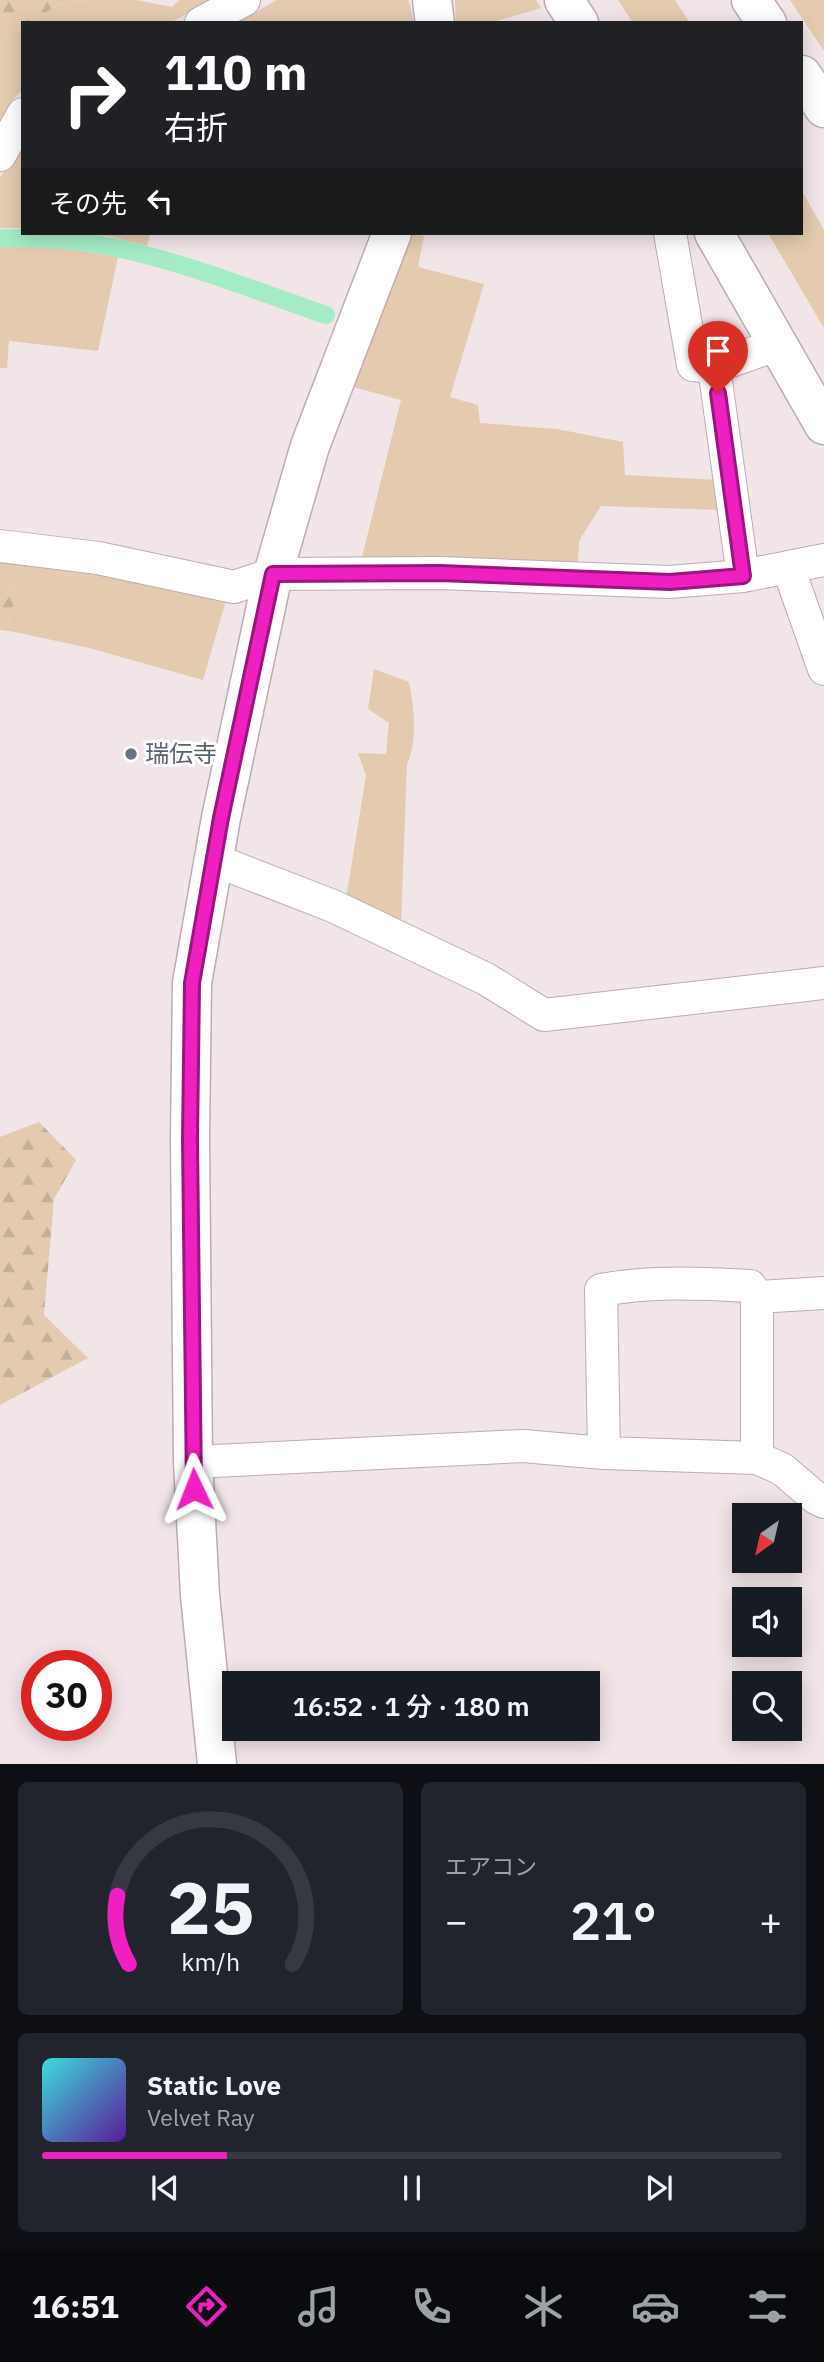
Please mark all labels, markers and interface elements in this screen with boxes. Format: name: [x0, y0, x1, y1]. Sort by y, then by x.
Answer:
text: 110 m: [164, 40, 308, 103]
icon: right: [49, 49, 140, 140]
text: 右折: [164, 106, 228, 148]
icon: left: [141, 182, 179, 220]
text: その先: [49, 186, 127, 220]
pin: [688, 321, 748, 393]
icon: arrive: [699, 332, 737, 370]
place label: 瑞伝寺: [145, 737, 217, 769]
marker: 瑞伝寺: [123, 746, 139, 762]
position arrow: [157, 1452, 231, 1526]
north arrow: [732, 1503, 802, 1573]
map controls: [732, 1503, 802, 1741]
button: sound: [732, 1587, 802, 1657]
speed limit sign: 30: [21, 1650, 112, 1741]
button: search: [732, 1671, 802, 1741]
text: 16:52 · 1 分 · 180 m: [292, 1689, 530, 1723]
text: エアコン: [445, 1851, 537, 1881]
text: 25: [167, 1860, 254, 1955]
text: 21°: [570, 1887, 657, 1954]
text: −: [445, 1896, 468, 1945]
text: +: [759, 1896, 782, 1945]
text: km/h: [181, 1945, 240, 1978]
text: Static Love: [147, 2068, 281, 2102]
text: Velvet Ray: [147, 2102, 254, 2132]
icon: previous: [146, 2169, 184, 2207]
icon: pause: [393, 2169, 431, 2207]
icon: next: [640, 2169, 678, 2207]
icon: directions: [182, 2282, 231, 2331]
icon: music: [294, 2282, 343, 2331]
icon: phone: [407, 2282, 456, 2331]
icon: climate: [519, 2282, 568, 2331]
icon: car: [631, 2282, 680, 2331]
icon: filters: [743, 2282, 792, 2331]
text: 16:51: [32, 2285, 119, 2327]

